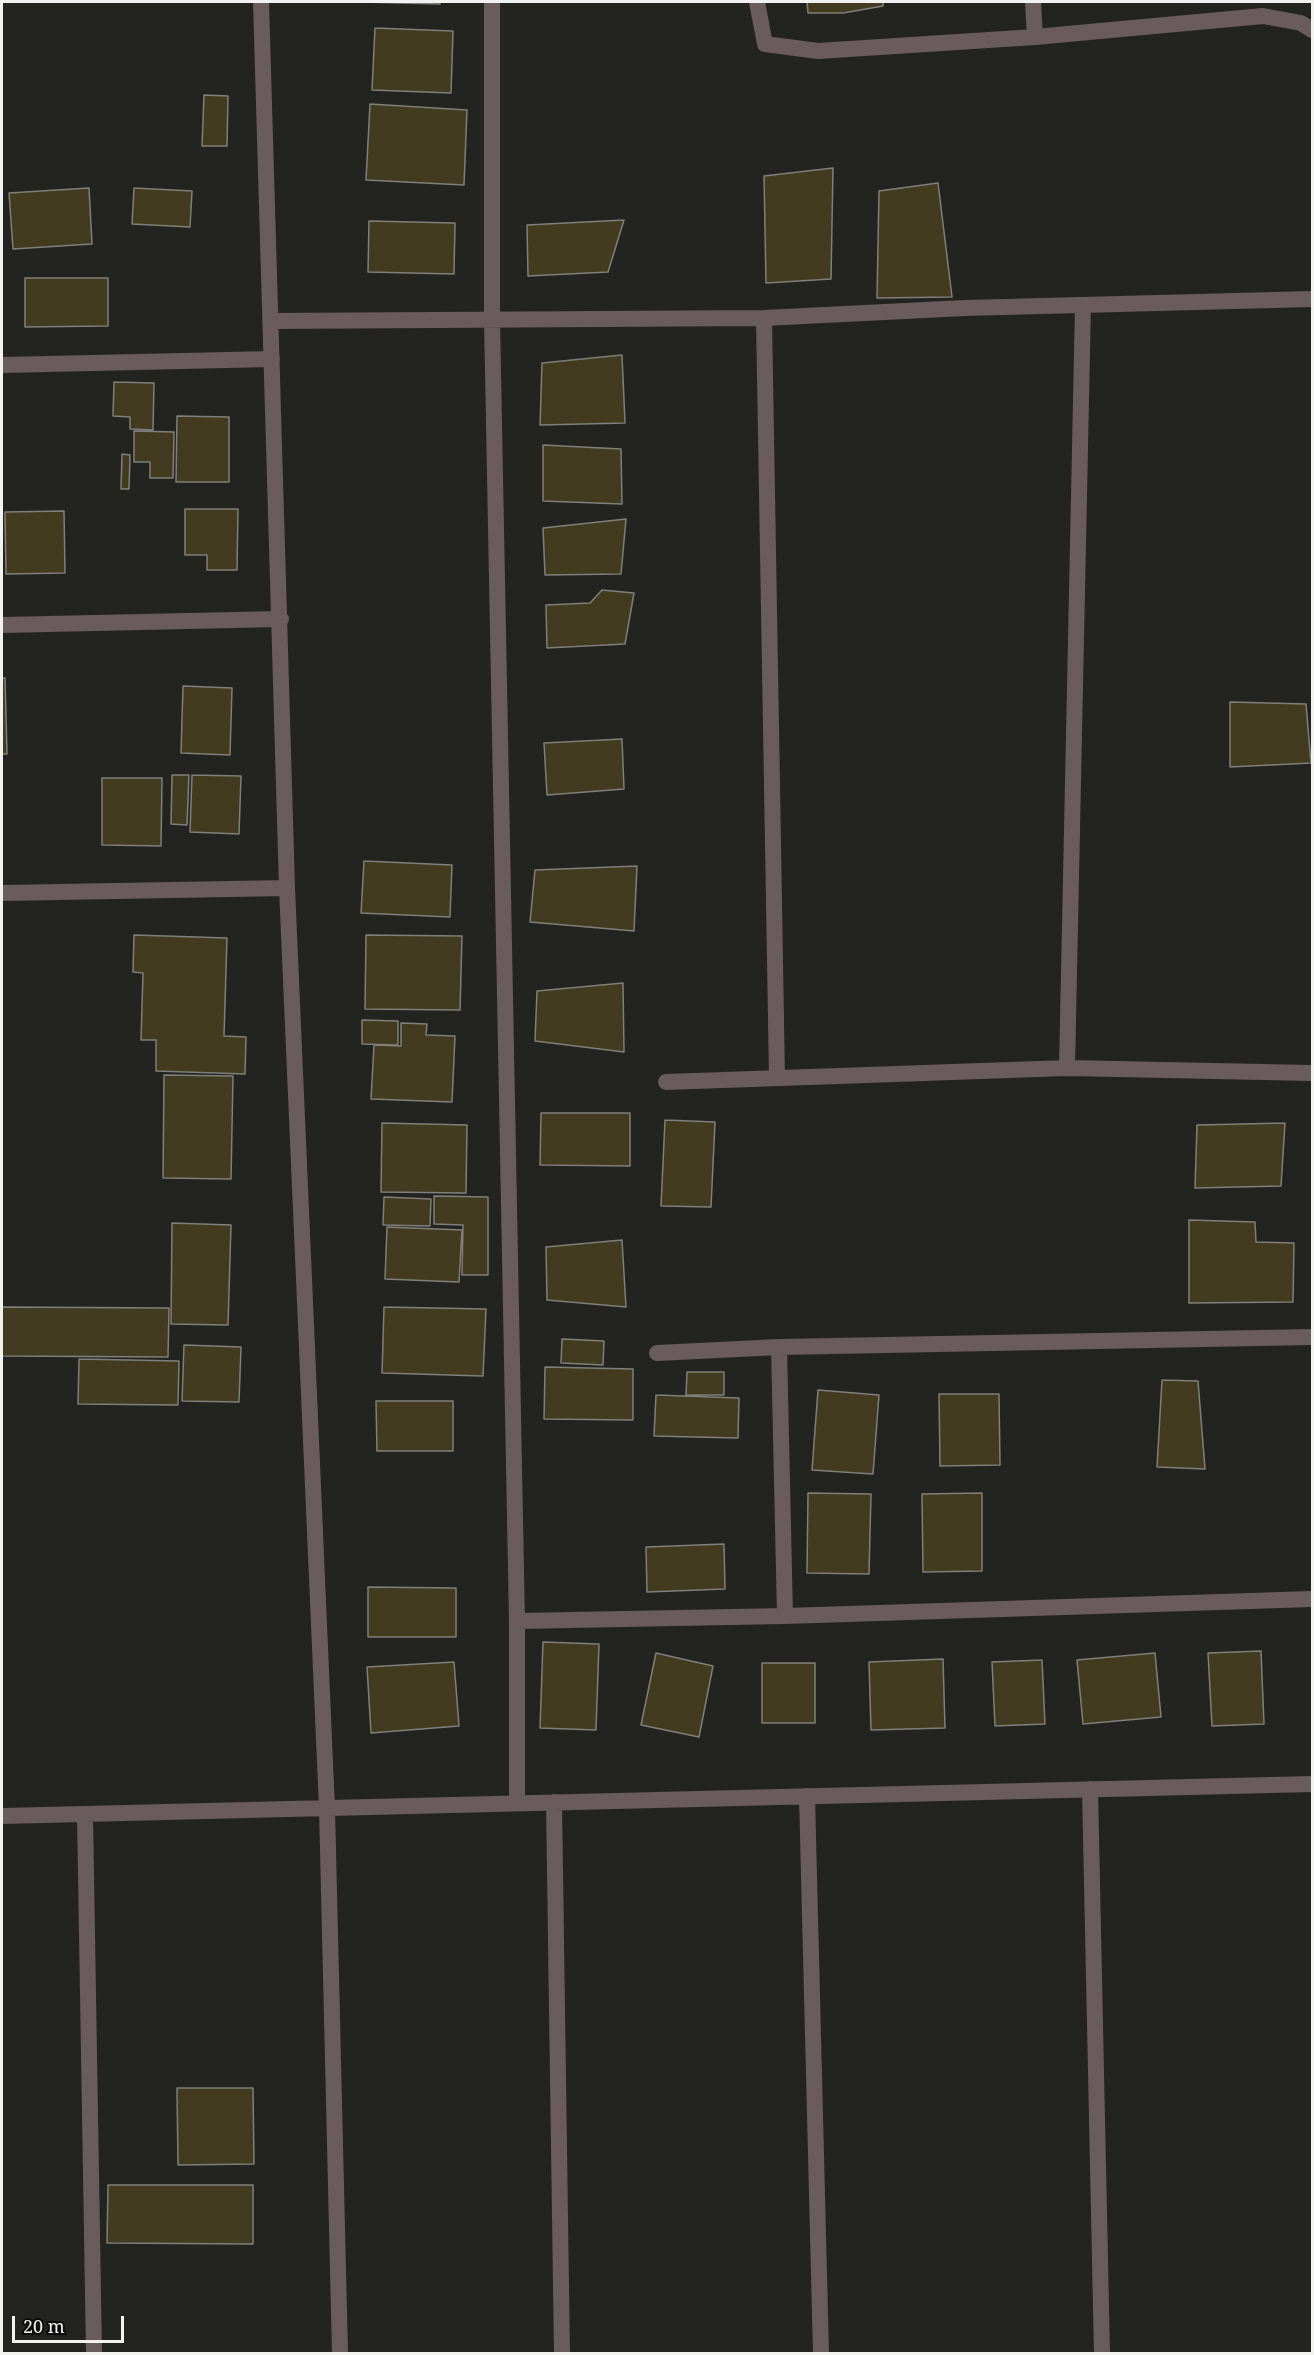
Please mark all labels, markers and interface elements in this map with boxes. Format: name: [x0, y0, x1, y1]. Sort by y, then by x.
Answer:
scale bar: [15, 2304, 128, 2342]
text: 20 m: [23, 2314, 65, 2338]

